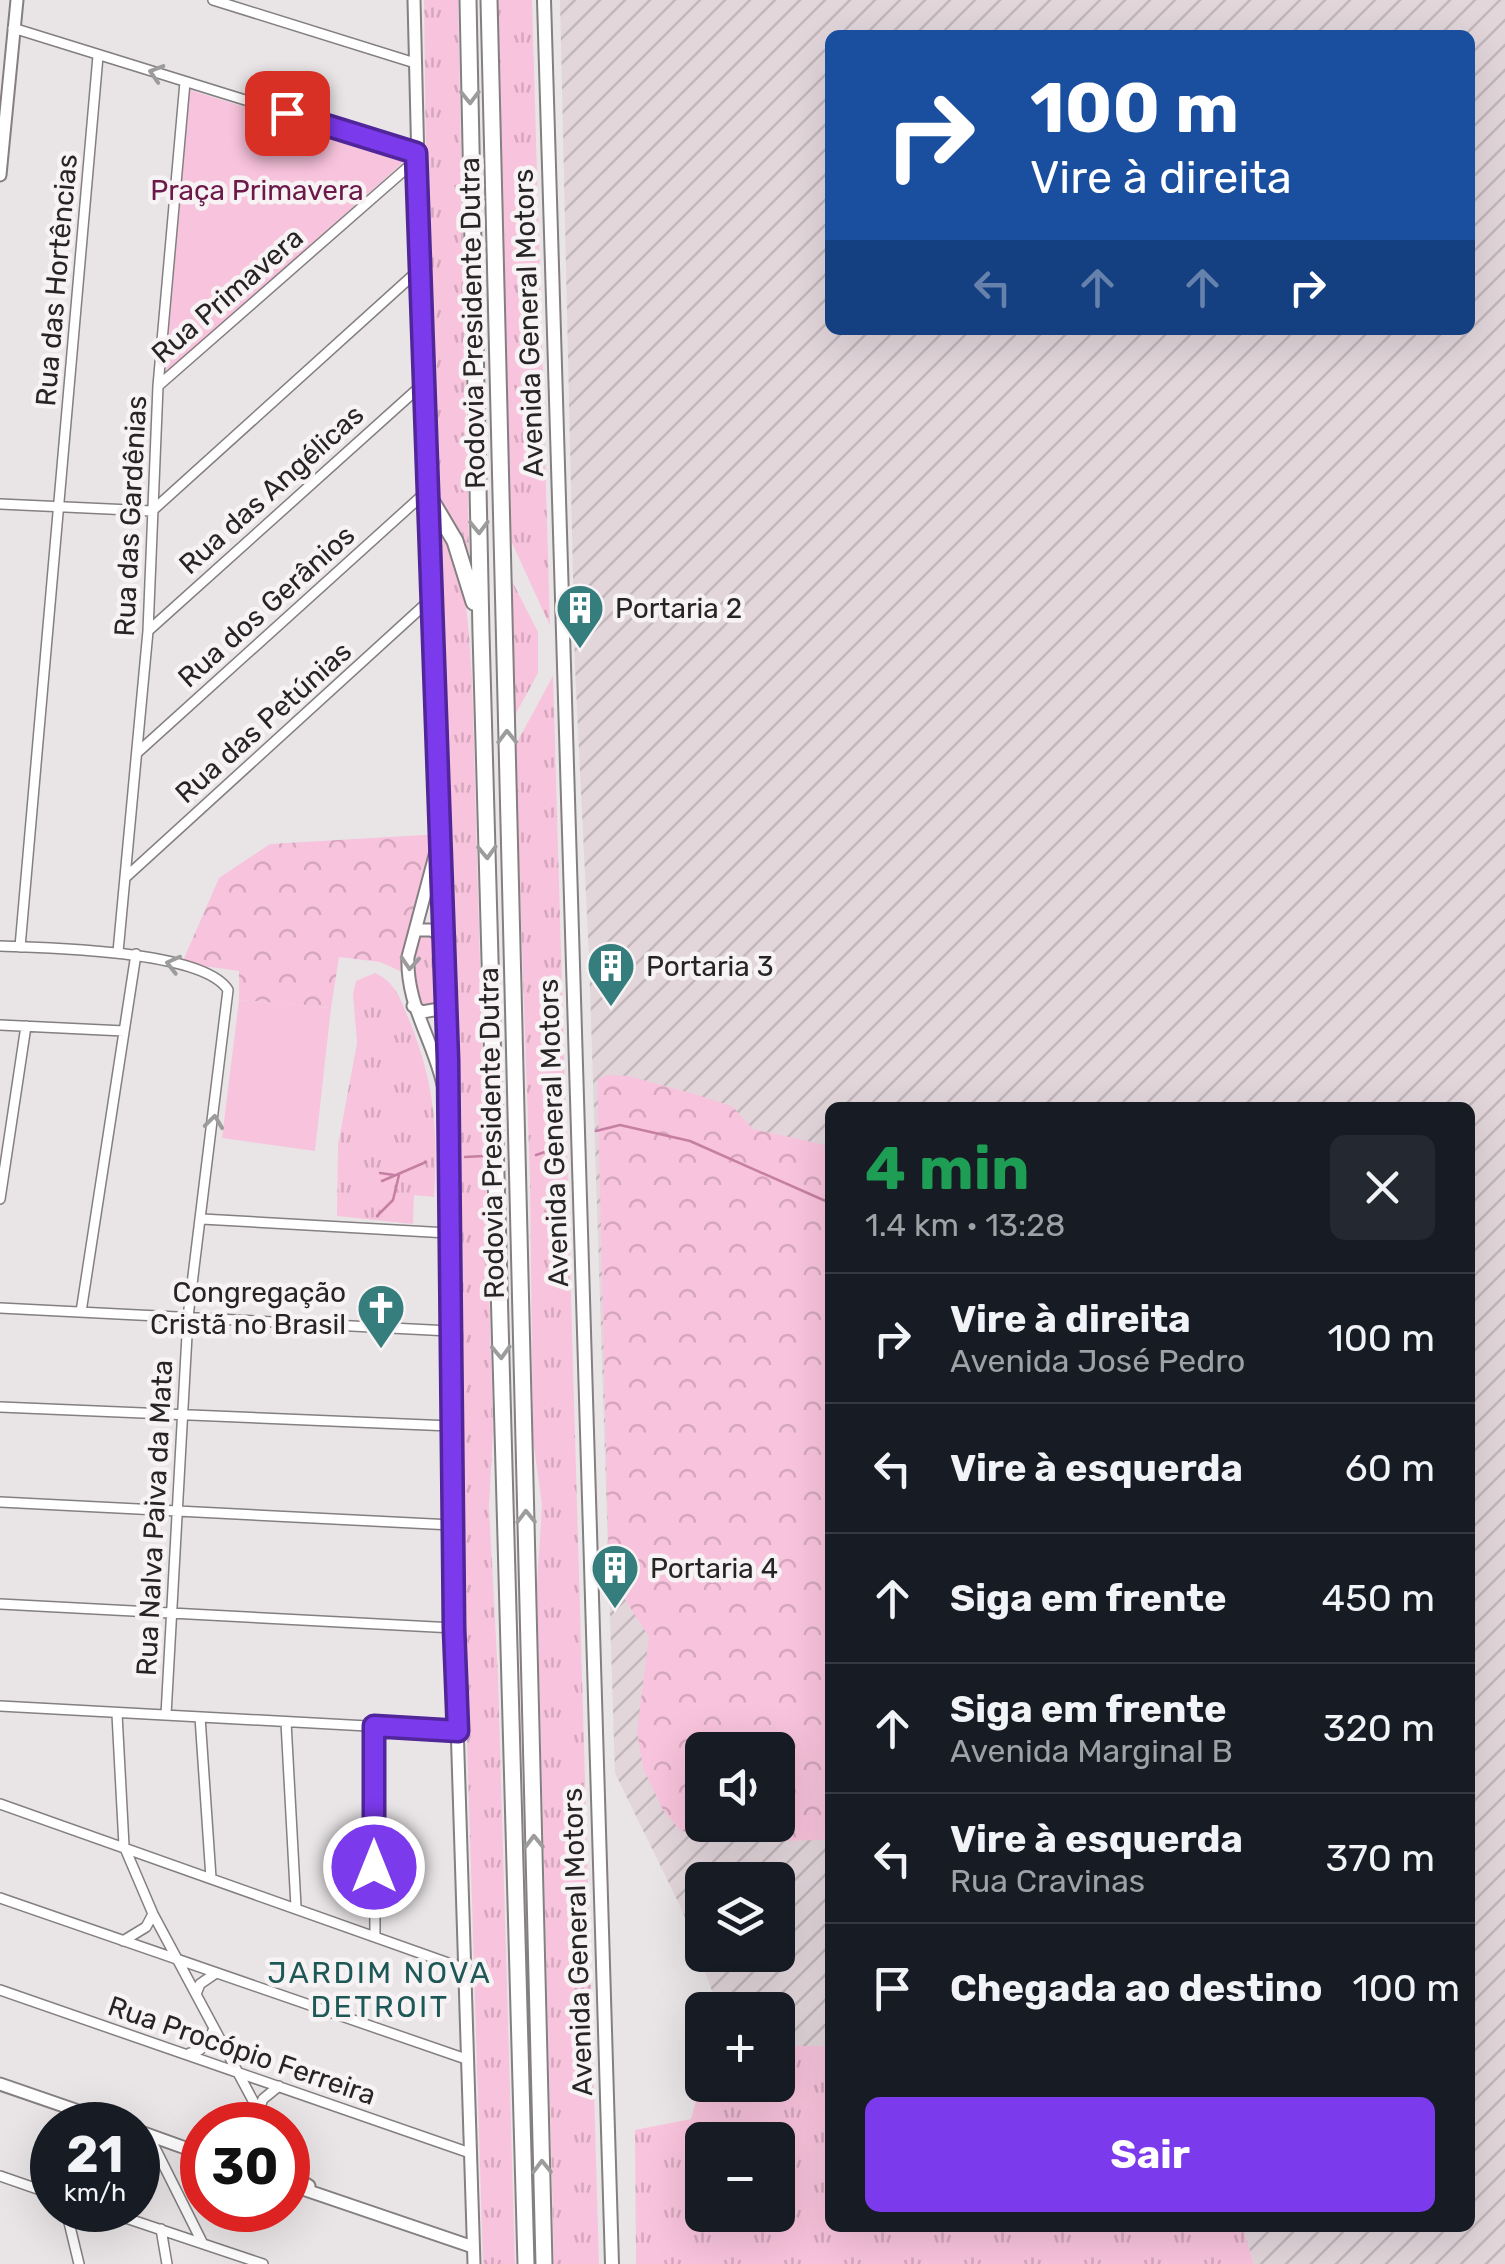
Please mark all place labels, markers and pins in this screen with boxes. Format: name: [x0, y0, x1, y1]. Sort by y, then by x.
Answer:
pin: [245, 71, 330, 156]
building icon: Portaria 2: [554, 582, 606, 650]
place label: Portaria 2: [615, 592, 742, 625]
building icon: Portaria 3: [585, 940, 637, 1008]
place label: Portaria 3: [646, 950, 773, 983]
place label: Congregação Cristã no Brasil: [150, 1276, 346, 1341]
church icon: Congregação Cristã no Brasil: [355, 1282, 407, 1350]
building icon: Portaria 4: [589, 1542, 641, 1610]
place label: Portaria 4: [650, 1552, 778, 1585]

